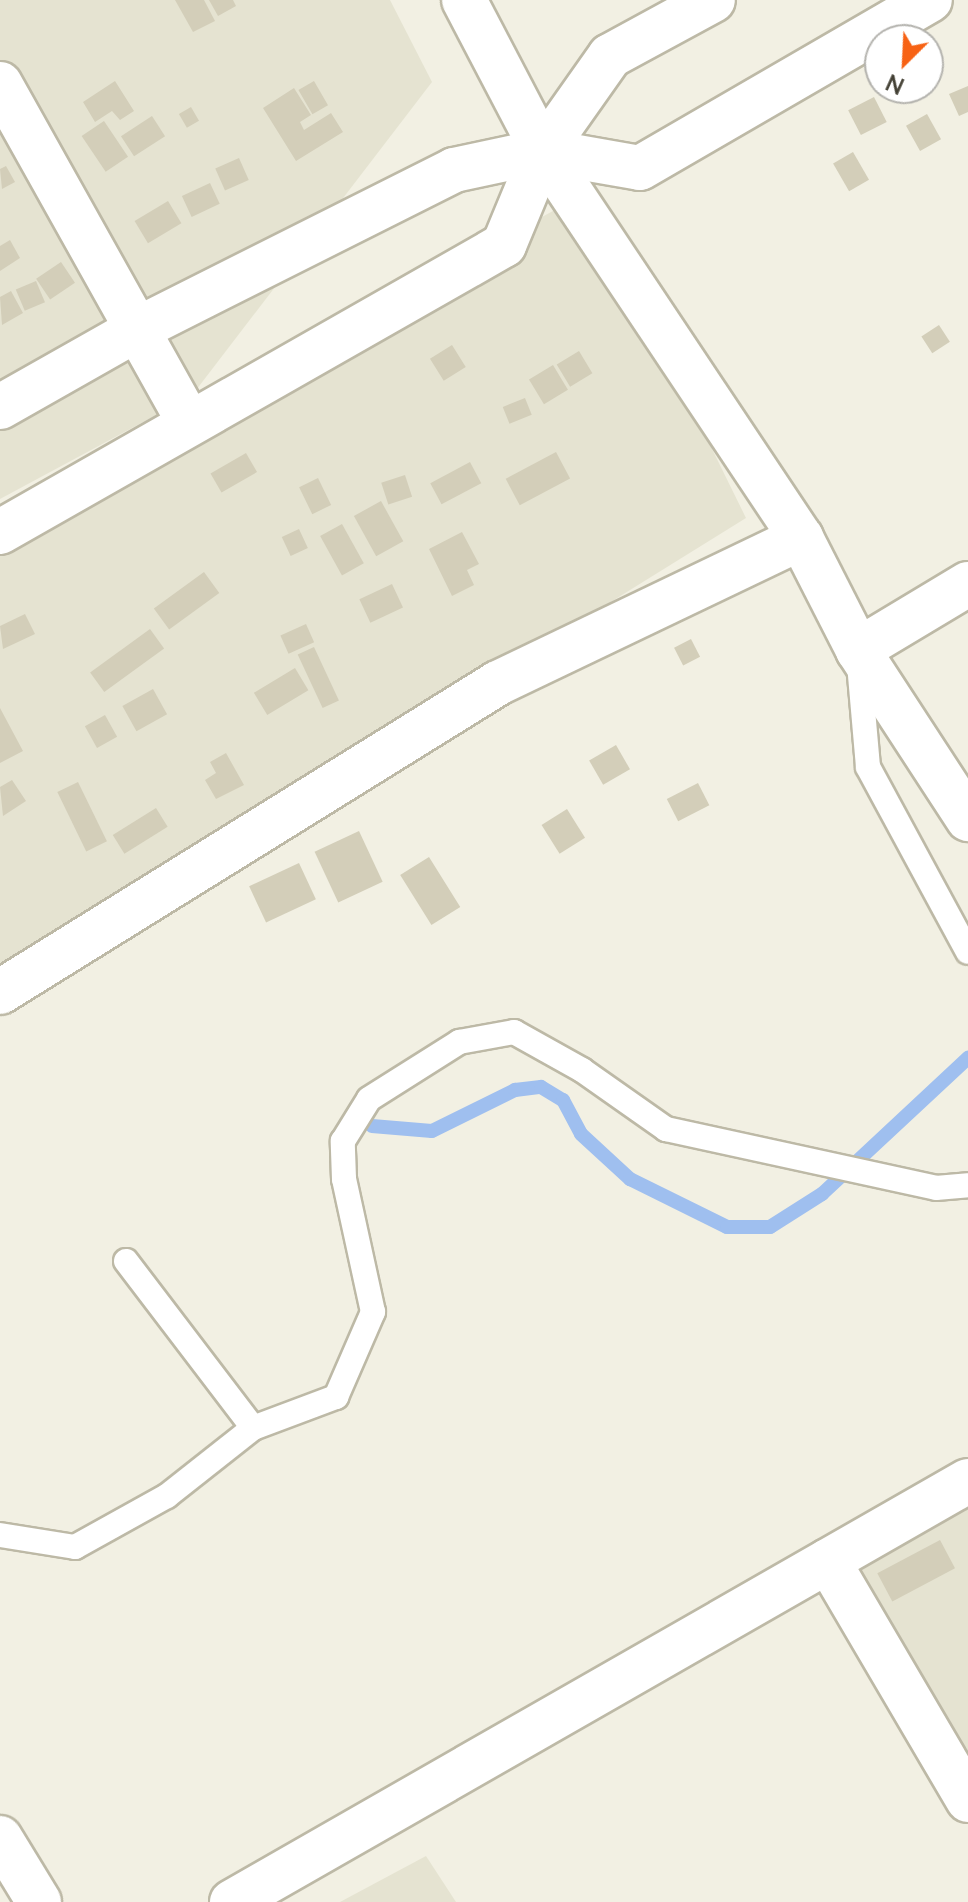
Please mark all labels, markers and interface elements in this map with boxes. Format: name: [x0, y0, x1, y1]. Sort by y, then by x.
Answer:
north arrow: [864, 24, 944, 104]
text: N: [882, 69, 908, 100]

